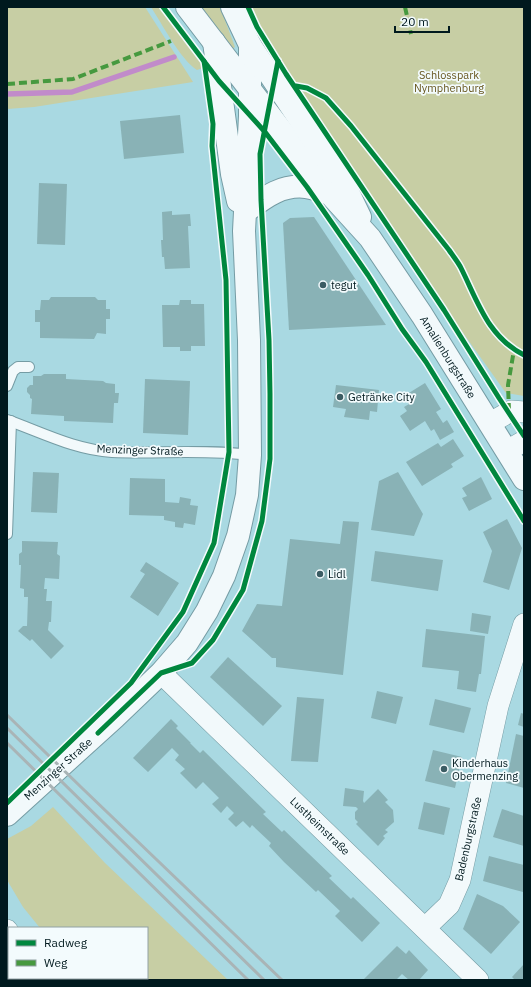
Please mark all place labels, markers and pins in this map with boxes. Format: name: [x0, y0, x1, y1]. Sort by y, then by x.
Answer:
place label: tegut: [331, 278, 357, 292]
marker: tegut: [318, 280, 328, 290]
place label: Getränke City: [348, 390, 415, 404]
marker: Getränke City: [335, 392, 345, 402]
place label: Lidl: [328, 567, 346, 581]
marker: Lidl: [315, 569, 325, 579]
place label: Kinderhaus Obermenzing: [452, 756, 518, 783]
marker: Kinderhaus Obermenzing: [439, 764, 449, 774]

